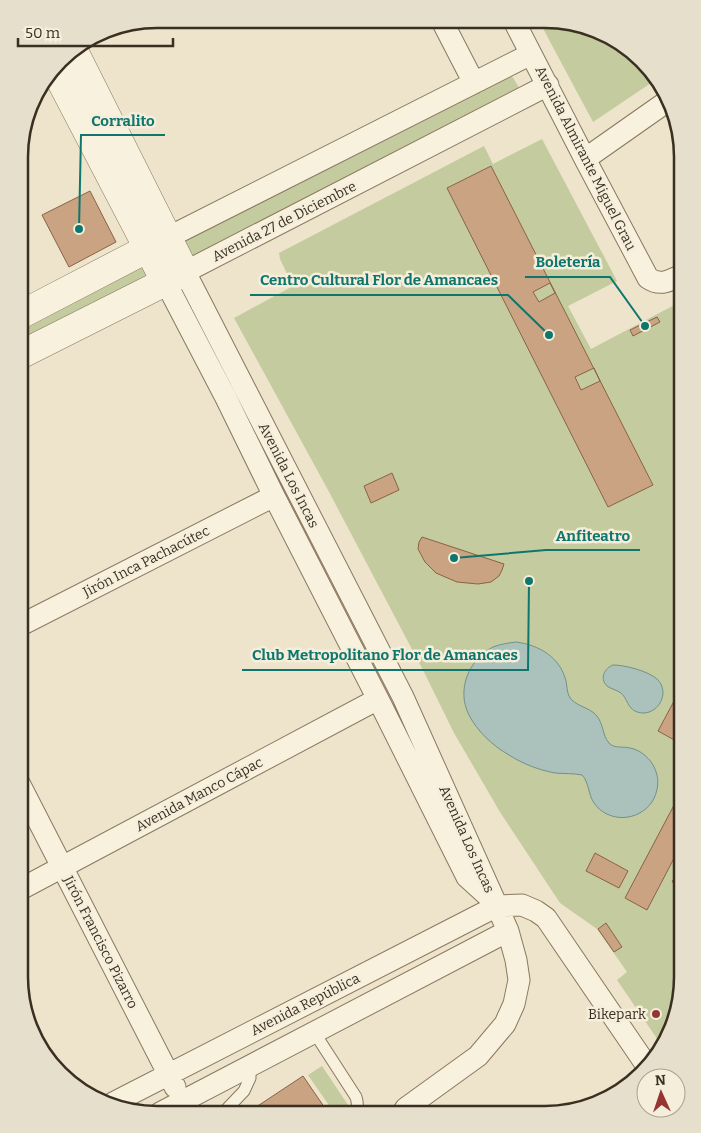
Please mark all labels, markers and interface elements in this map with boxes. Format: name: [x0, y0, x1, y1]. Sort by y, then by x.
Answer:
scale bar: [18, 15, 172, 47]
text: 50 m: [25, 24, 61, 42]
street label: Avenida Almirante Miguel Grau: [532, 63, 640, 254]
callout: Corralito: [81, 105, 165, 135]
text: Corralito: [91, 112, 155, 130]
street label: Avenida 27 de Diciembre: [209, 178, 359, 265]
callout: Boletería: [525, 247, 610, 277]
text: Boletería: [535, 253, 601, 271]
callout: Centro Cultural Flor de Amancaes: [250, 265, 508, 295]
text: Centro Cultural Flor de Amancaes: [260, 271, 498, 289]
street label: Avenida Los Incas: [255, 420, 322, 531]
callout: Anfiteatro: [546, 520, 640, 550]
street label: Jirón Inca Pachacútec: [79, 522, 212, 601]
text: Anfiteatro: [556, 527, 631, 545]
callout: Club Metropolitano Flor de Amancaes: [242, 640, 528, 670]
text: Club Metropolitano Flor de Amancaes: [252, 646, 518, 664]
street label: Avenida Manco Cápac: [133, 754, 266, 835]
street label: Avenida Los Incas: [435, 783, 498, 896]
street label: Jirón Francisco Pizarro: [59, 872, 141, 1011]
street label: Avenida República: [248, 969, 363, 1039]
place label: Bikepark: [588, 1006, 646, 1023]
marker: Bikepark: [650, 1008, 662, 1020]
north arrow: [636, 1068, 686, 1118]
text: N: [655, 1072, 666, 1089]

